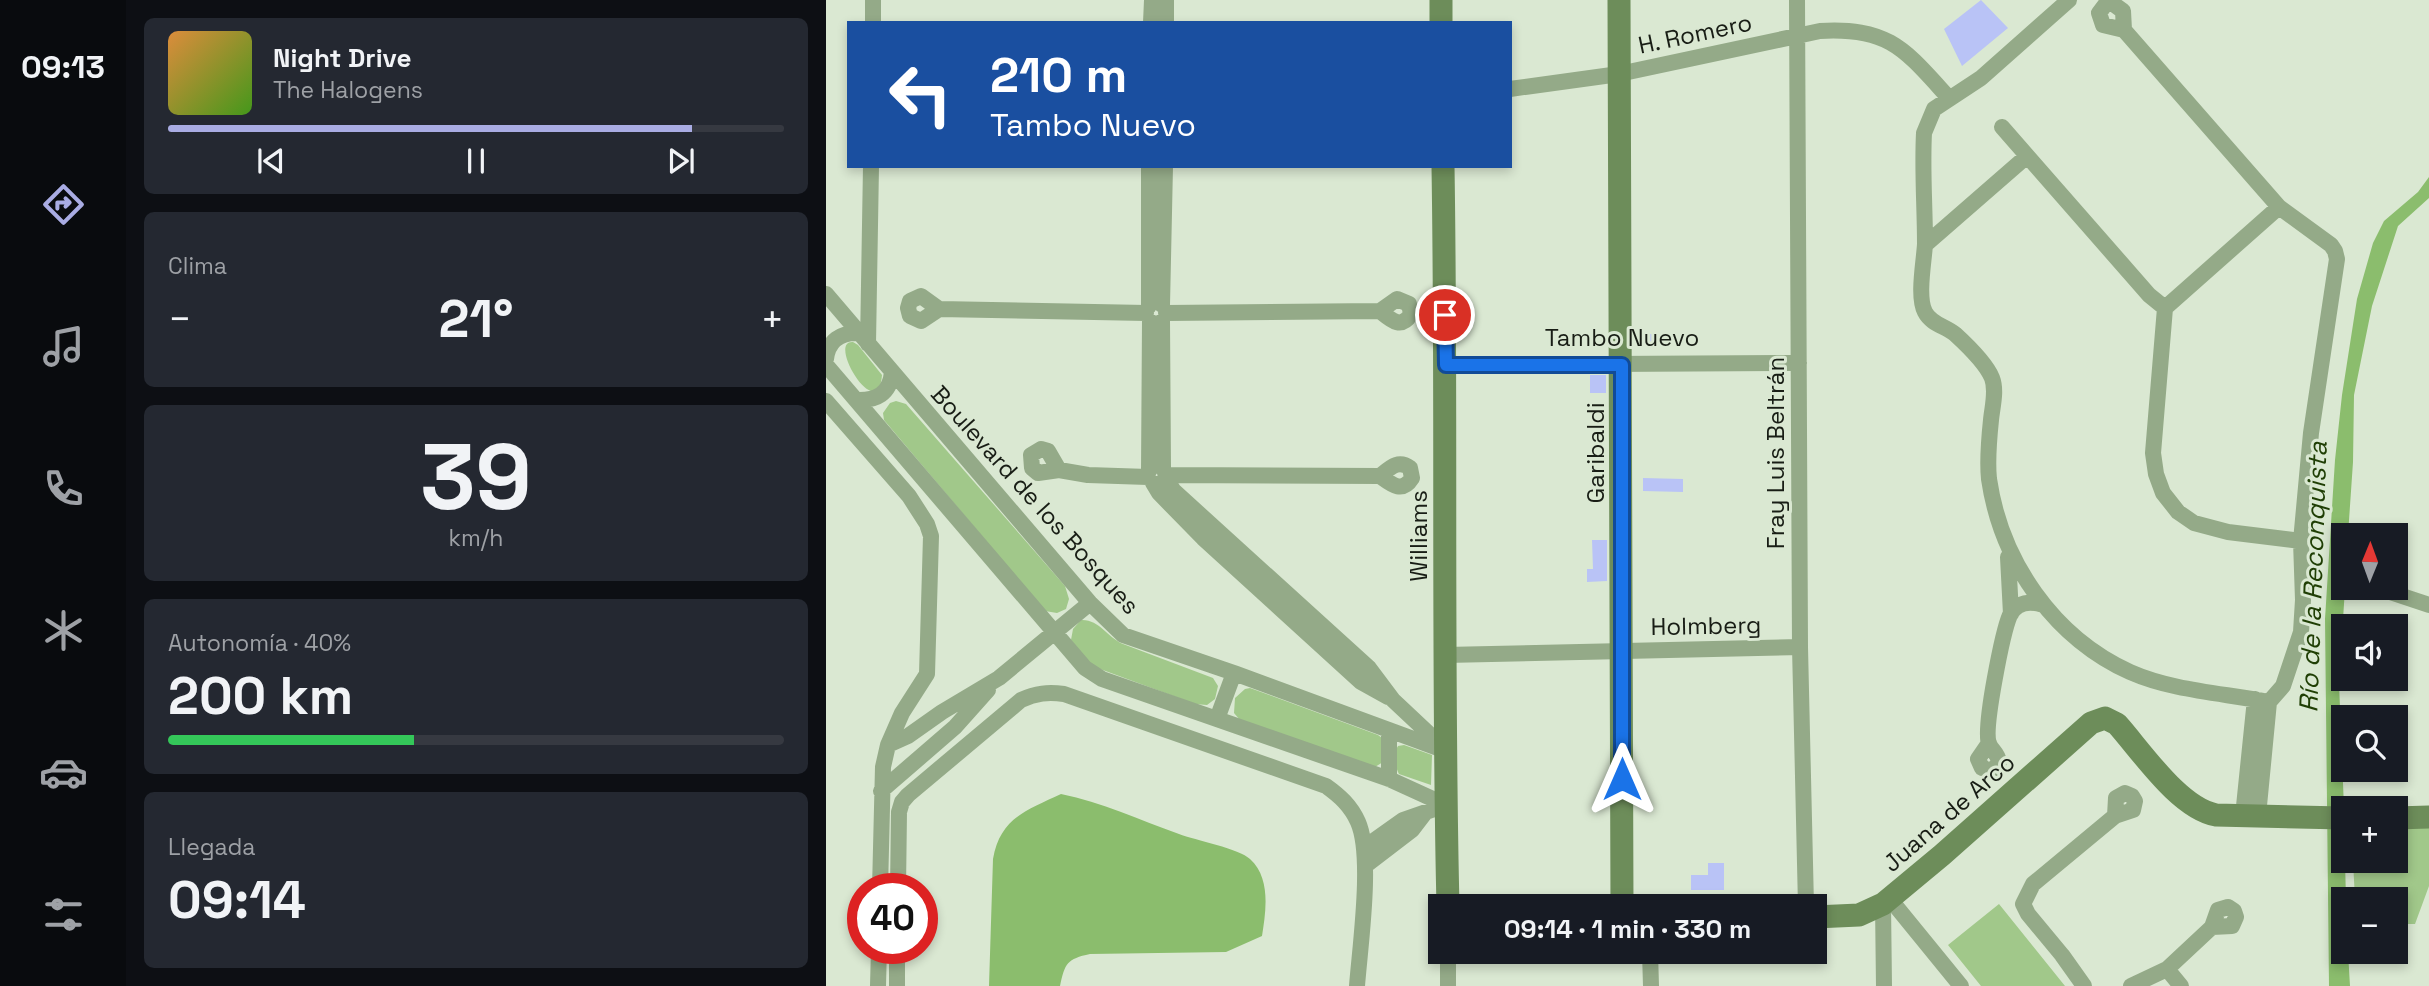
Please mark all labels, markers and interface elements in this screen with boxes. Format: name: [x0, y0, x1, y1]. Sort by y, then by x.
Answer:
street label: H. Romero: [1635, 6, 1755, 61]
text: Night Drive: [273, 41, 411, 75]
text: 210 m: [990, 44, 1127, 106]
text: 09:13: [21, 47, 105, 87]
icon: left: [875, 49, 966, 140]
text: The Halogens: [273, 75, 423, 105]
text: Tambo Nuevo: [990, 105, 1196, 145]
icon: previous: [252, 142, 290, 180]
icon: pause: [457, 142, 495, 180]
icon: next: [662, 142, 700, 180]
icon: directions: [39, 180, 88, 229]
text: Clima: [168, 251, 227, 281]
pin: [1415, 285, 1475, 345]
text: 21°: [439, 286, 513, 352]
text: −: [168, 295, 192, 343]
text: +: [760, 295, 784, 343]
icon: arrive: [1426, 296, 1464, 334]
icon: music: [39, 322, 88, 371]
street label: Tambo Nuevo: [1545, 322, 1699, 353]
street label: Fray Luis Beltrán: [1760, 357, 1791, 549]
street label: Boulevard de los Bosques: [924, 379, 1146, 621]
street label: Garibaldi: [1580, 402, 1611, 504]
text: 39: [420, 419, 532, 536]
water label: Río de la Reconquista: [2291, 440, 2335, 713]
icon: phone: [39, 464, 88, 513]
street label: Williams: [1403, 490, 1434, 582]
text: km/h: [449, 523, 503, 553]
north arrow: [2331, 523, 2408, 600]
map controls: [2331, 523, 2408, 964]
icon: climate: [39, 606, 88, 655]
street label: Holmberg: [1650, 609, 1762, 642]
button: sound: [2331, 614, 2408, 691]
text: Autonomía · 40%: [168, 628, 351, 658]
text: 200 km: [168, 663, 353, 729]
button: search: [2331, 705, 2408, 782]
position arrow: [1585, 742, 1659, 816]
street label: Juana de Arco: [1876, 747, 2021, 879]
icon: car: [39, 748, 88, 797]
button: +: [2331, 796, 2408, 873]
text: Llegada: [168, 832, 256, 862]
text: 09:14: [168, 867, 306, 933]
speed limit sign: 40: [847, 873, 938, 964]
button: −: [2331, 887, 2408, 964]
icon: filters: [39, 890, 88, 939]
text: 09:14 · 1 min · 330 m: [1504, 912, 1751, 946]

